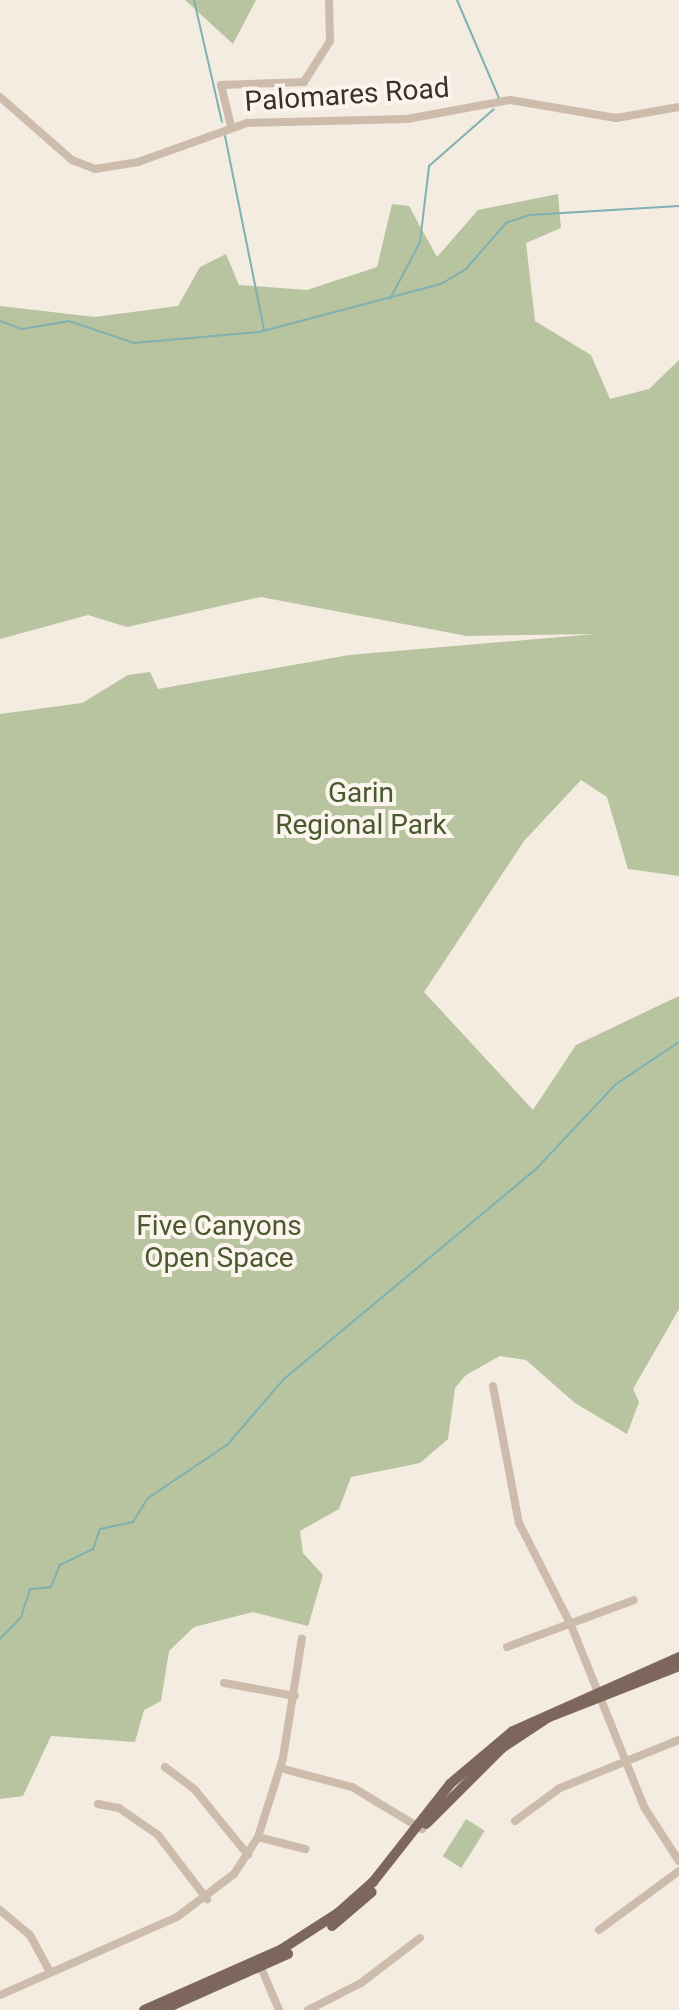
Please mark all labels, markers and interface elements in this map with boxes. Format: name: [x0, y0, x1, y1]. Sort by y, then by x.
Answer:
street label: Palomares Road: [244, 71, 450, 119]
park label: Garin Regional Park: [275, 776, 447, 842]
park label: Five Canyons Open Space: [136, 1209, 302, 1275]

